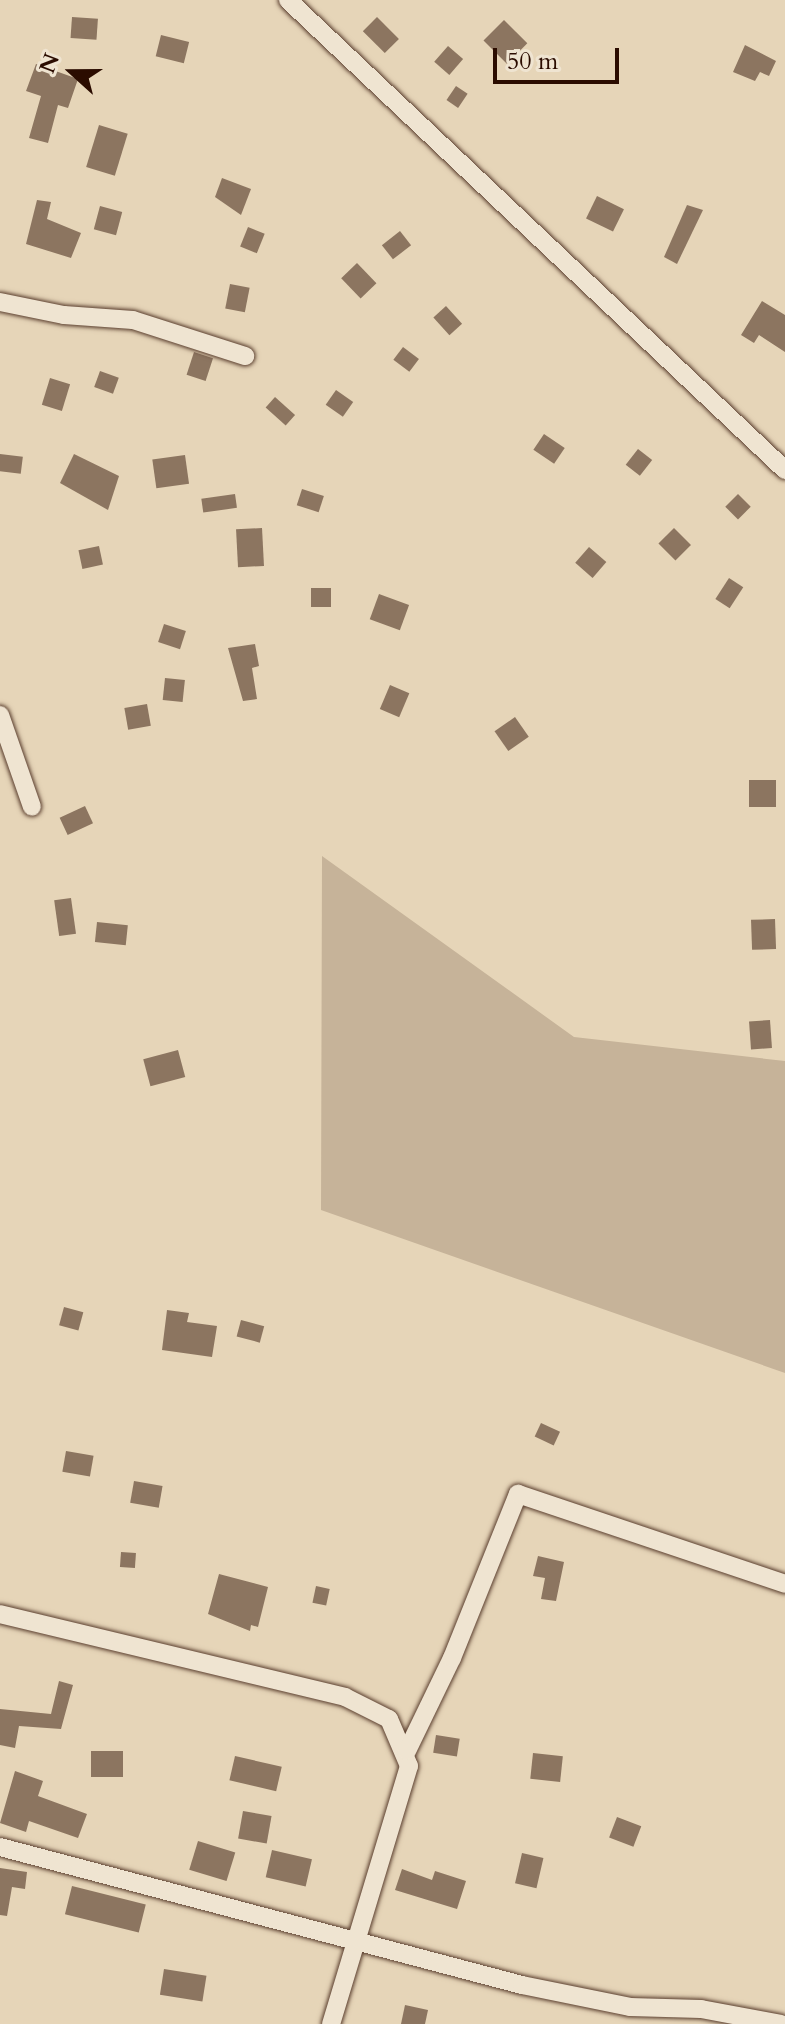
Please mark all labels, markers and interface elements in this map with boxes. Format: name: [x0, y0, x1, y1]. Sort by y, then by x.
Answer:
north arrow: [32, 32, 112, 112]
scale bar: [497, 32, 623, 82]
text: 50 m: [507, 45, 558, 78]
text: N: [32, 49, 67, 78]

